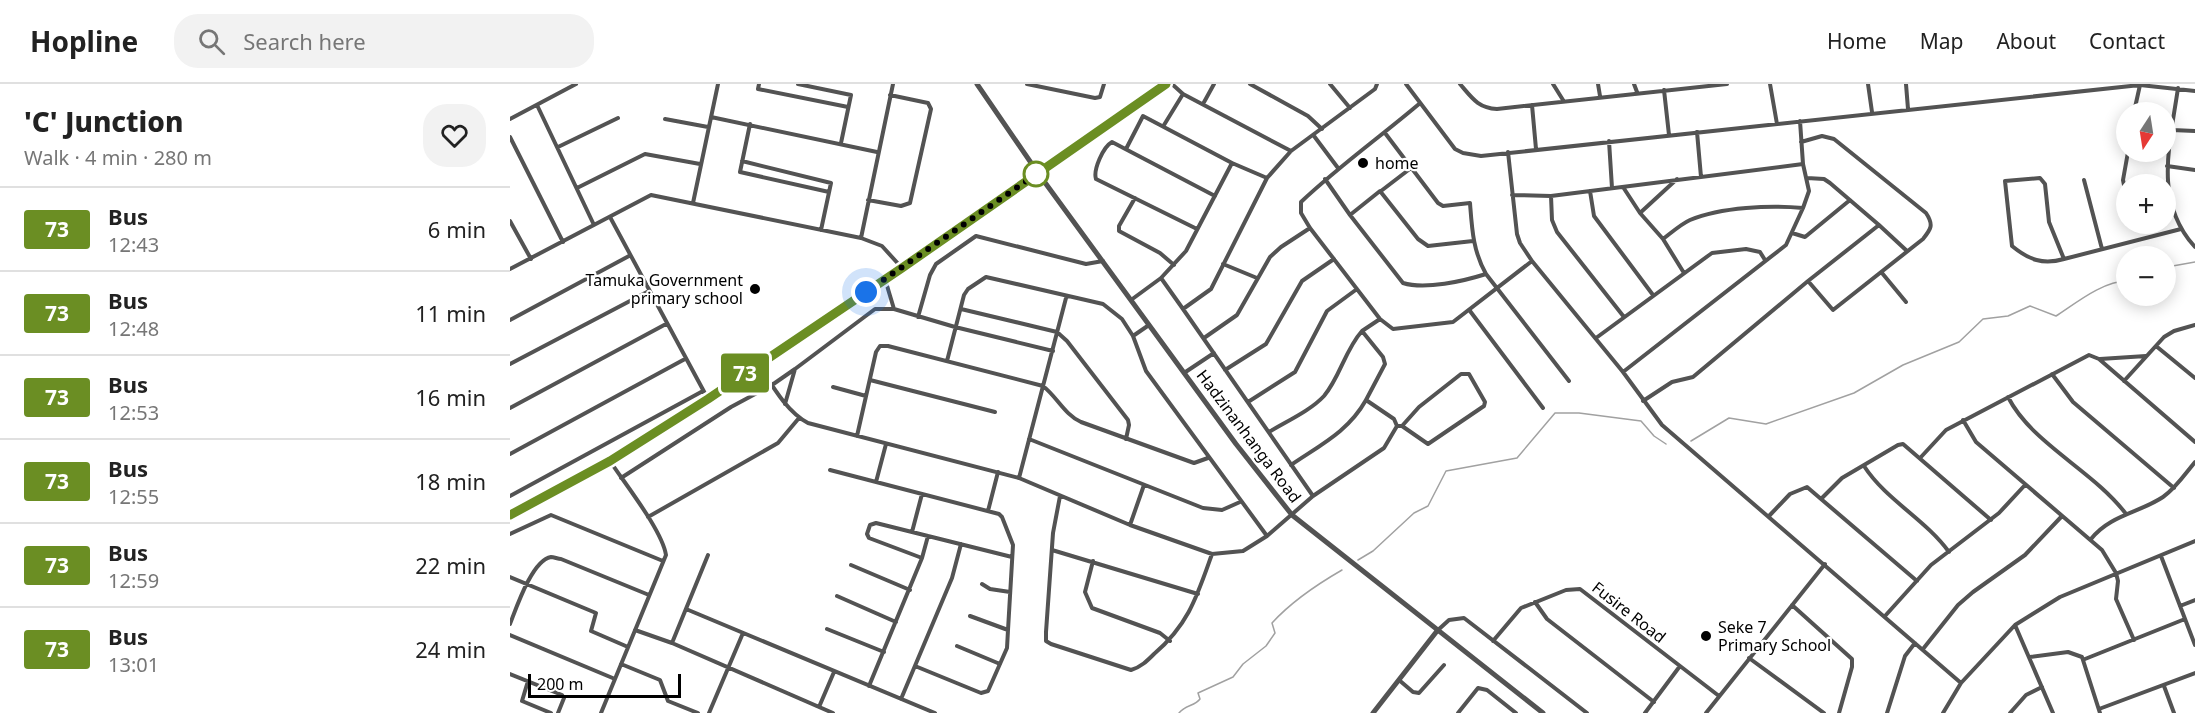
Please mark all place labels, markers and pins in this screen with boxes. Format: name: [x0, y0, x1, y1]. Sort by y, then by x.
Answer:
place label: home: [1375, 152, 1419, 174]
marker: home: [1356, 156, 1370, 170]
unlabelled marker: [1023, 161, 1049, 187]
place label: Tamuka Government primary school: [586, 269, 743, 309]
marker: Tamuka Government primary school: [748, 282, 762, 296]
place label: Seke 7 Primary School: [1718, 616, 1831, 656]
marker: Seke 7 Primary School: [1699, 629, 1713, 643]

